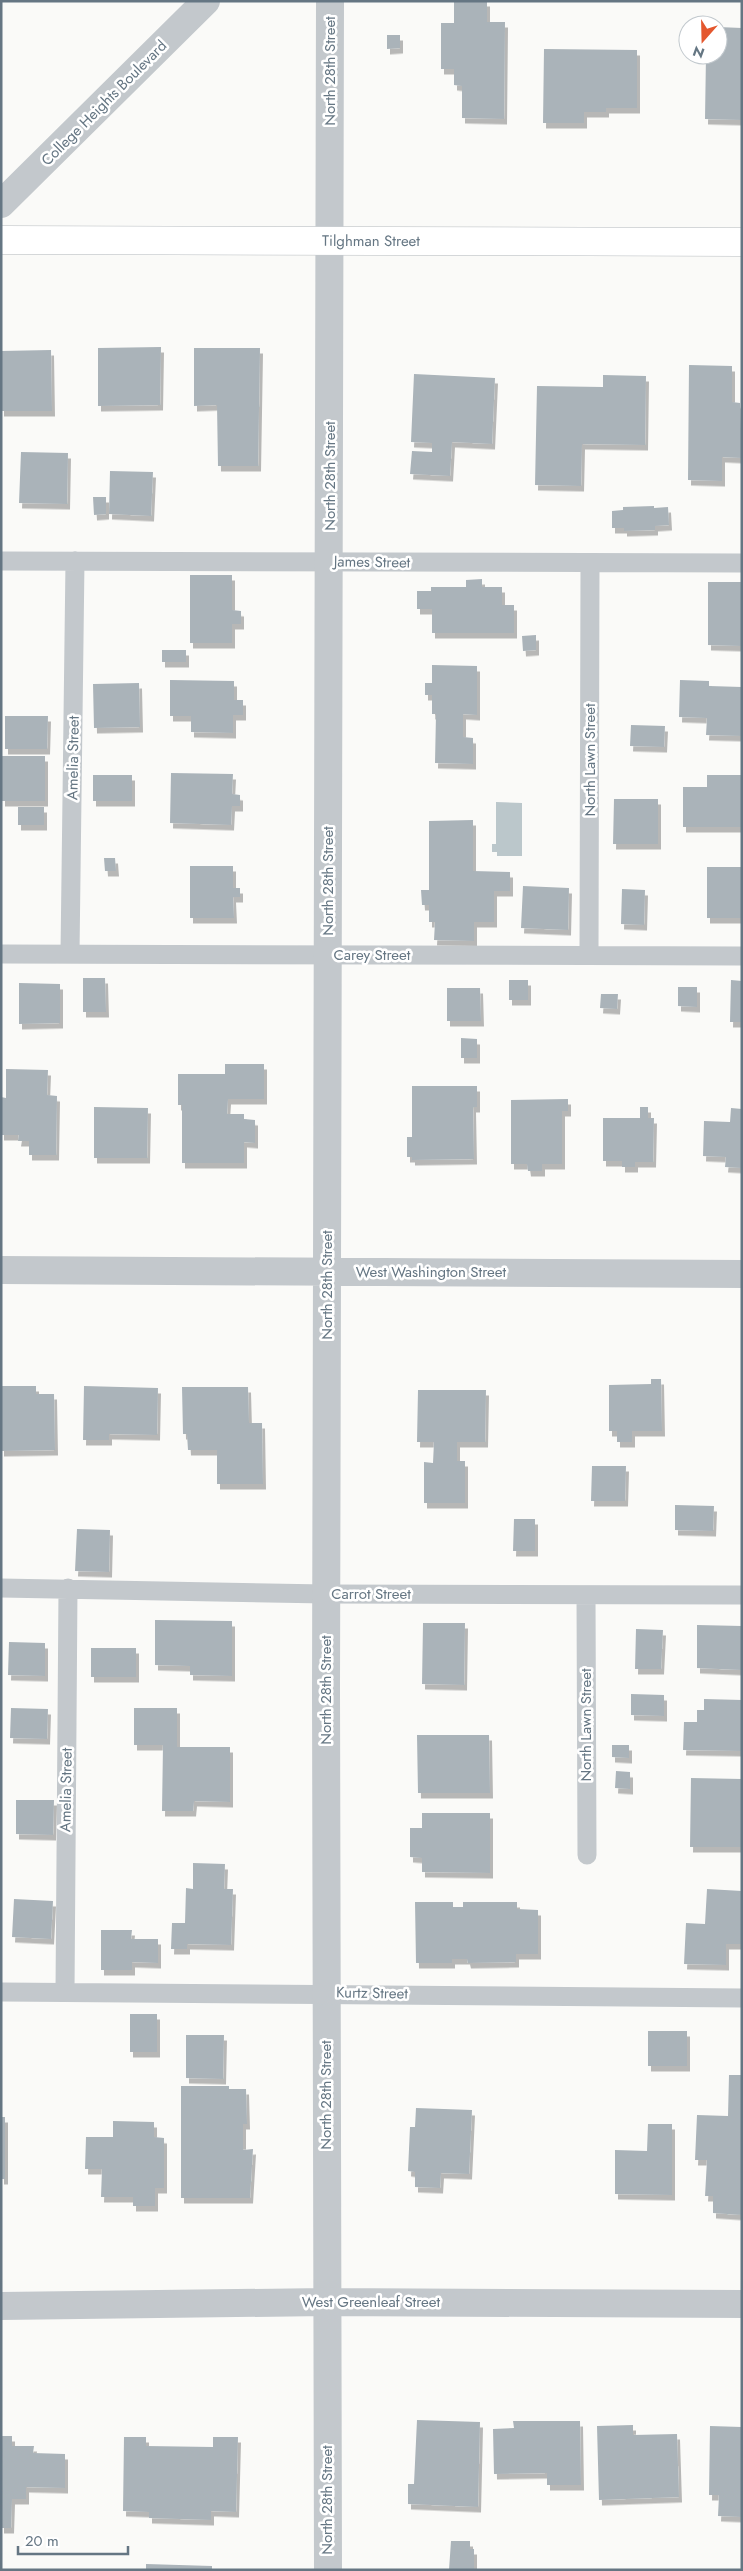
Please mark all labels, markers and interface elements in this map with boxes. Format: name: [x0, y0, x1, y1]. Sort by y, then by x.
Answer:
north arrow: [678, 15, 728, 65]
street label: North 28th Street: [319, 16, 341, 126]
street label: College Heights Boulevard: [36, 35, 172, 171]
text: N: [690, 41, 707, 64]
street label: Tilghman Street: [322, 230, 420, 252]
street label: North 28th Street: [319, 421, 341, 531]
street label: James Street: [332, 550, 411, 574]
street label: North Lawn Street: [579, 703, 601, 817]
street label: Amelia Street: [61, 715, 85, 800]
street label: North 28th Street: [317, 826, 339, 936]
street label: Carey Street: [334, 944, 411, 966]
street label: North 28th Street: [316, 1230, 338, 1340]
street label: West Washington Street: [356, 1261, 507, 1283]
street label: Carrot Street: [331, 1583, 411, 1605]
street label: North 28th Street: [315, 1635, 337, 1745]
street label: North Lawn Street: [575, 1668, 597, 1782]
street label: Amelia Street: [54, 1747, 78, 1832]
street label: Kurtz Street: [336, 1981, 409, 2005]
street label: North 28th Street: [315, 2040, 337, 2150]
street label: West Greenleaf Street: [302, 2291, 441, 2313]
street label: North 28th Street: [316, 2445, 338, 2555]
scale bar: [18, 2524, 128, 2556]
text: 20 m: [25, 2530, 59, 2552]

